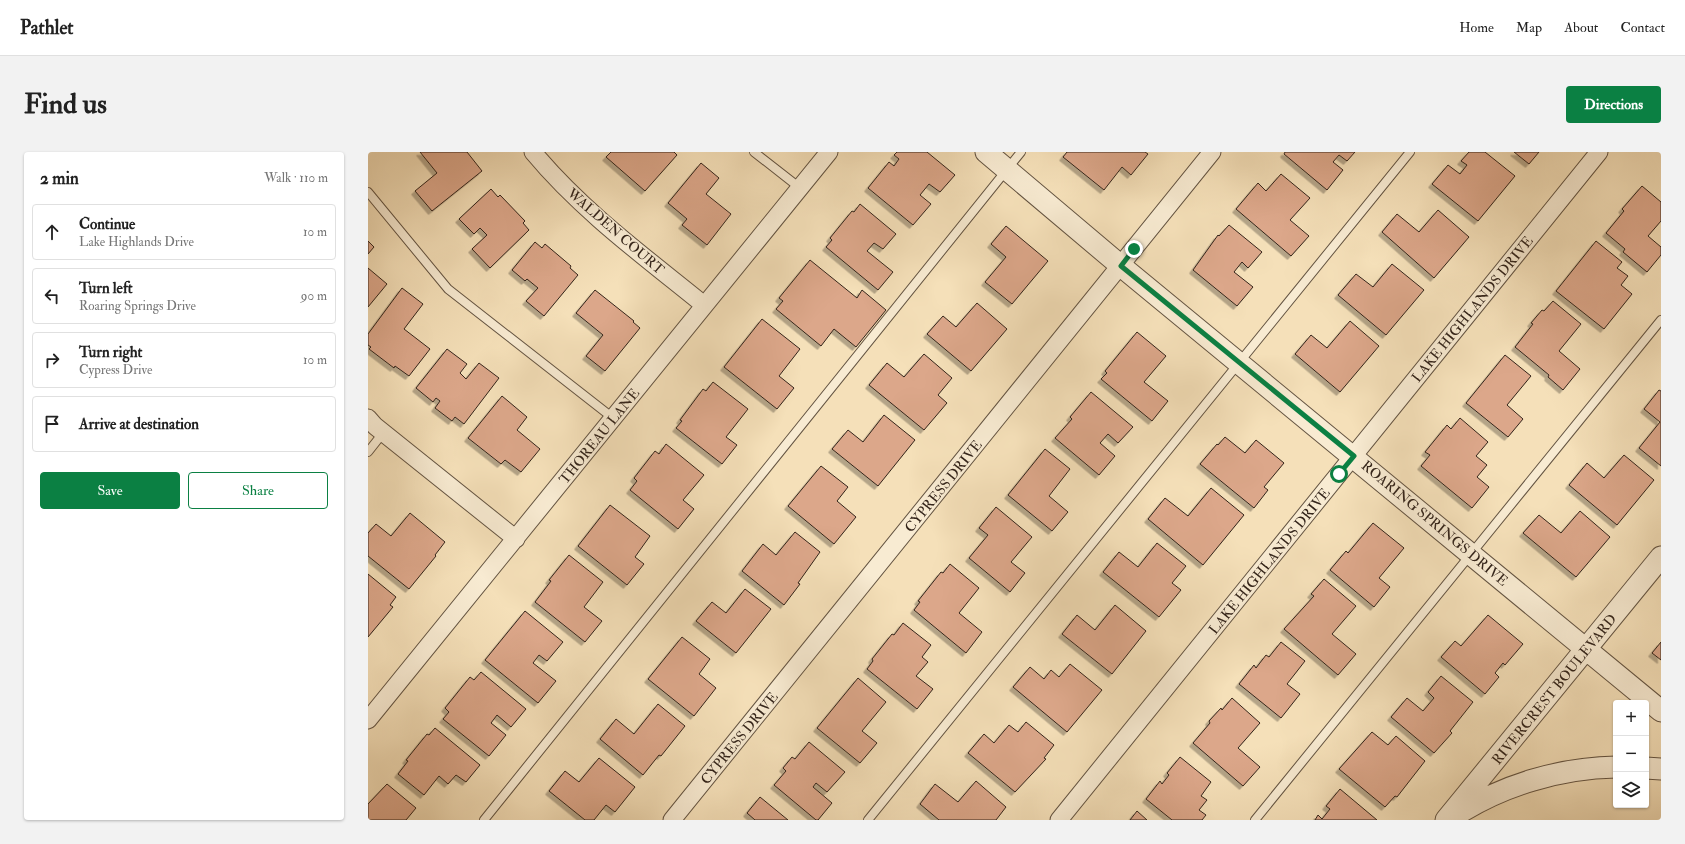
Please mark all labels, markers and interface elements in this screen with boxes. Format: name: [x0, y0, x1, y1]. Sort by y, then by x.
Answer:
text: Pathlet: [20, 16, 74, 40]
text: Home: [1459, 19, 1494, 36]
text: Map: [1516, 19, 1542, 36]
text: About: [1564, 19, 1598, 36]
text: Contact: [1620, 19, 1665, 36]
button: Directions: [1566, 86, 1661, 123]
text: Find us: [24, 87, 107, 122]
text: 2 min: [40, 168, 79, 189]
text: Walk · 110 m: [264, 170, 328, 186]
street label: WALDEN COURT: [563, 184, 668, 278]
text: Continue: [79, 215, 135, 234]
icon: ahead: [41, 221, 63, 243]
text: 10 m: [303, 224, 327, 240]
street label: LAKE HIGHLANDS DRIVE: [1408, 233, 1537, 386]
text: Lake Highlands Drive: [79, 234, 194, 250]
route end: [1125, 240, 1143, 258]
text: Turn left: [79, 279, 133, 298]
icon: left: [41, 285, 63, 307]
text: 90 m: [301, 288, 327, 304]
text: Roaring Springs Drive: [79, 298, 196, 314]
text: Turn right: [79, 343, 142, 362]
icon: right: [41, 349, 63, 371]
text: 10 m: [303, 352, 327, 368]
text: Cypress Drive: [79, 362, 152, 378]
street label: THOREAU LANE: [556, 385, 643, 488]
icon: arrive: [41, 413, 63, 435]
text: Arrive at destination: [79, 415, 199, 434]
street label: CYPRESS DRIVE: [901, 437, 986, 536]
street label: ROARING SPRINGS DRIVE: [1358, 457, 1511, 590]
route start: [1330, 465, 1348, 483]
button: Save: [40, 472, 180, 509]
button: Share: [188, 472, 328, 509]
street label: LAKE HIGHLANDS DRIVE: [1205, 485, 1334, 638]
street label: RIVERCREST BOULEVARD: [1488, 611, 1620, 768]
street label: CYPRESS DRIVE: [697, 689, 782, 788]
map controls: [1613, 700, 1649, 808]
button: +: [1613, 700, 1649, 736]
button: −: [1613, 736, 1649, 772]
button: layers: [1613, 772, 1649, 808]

